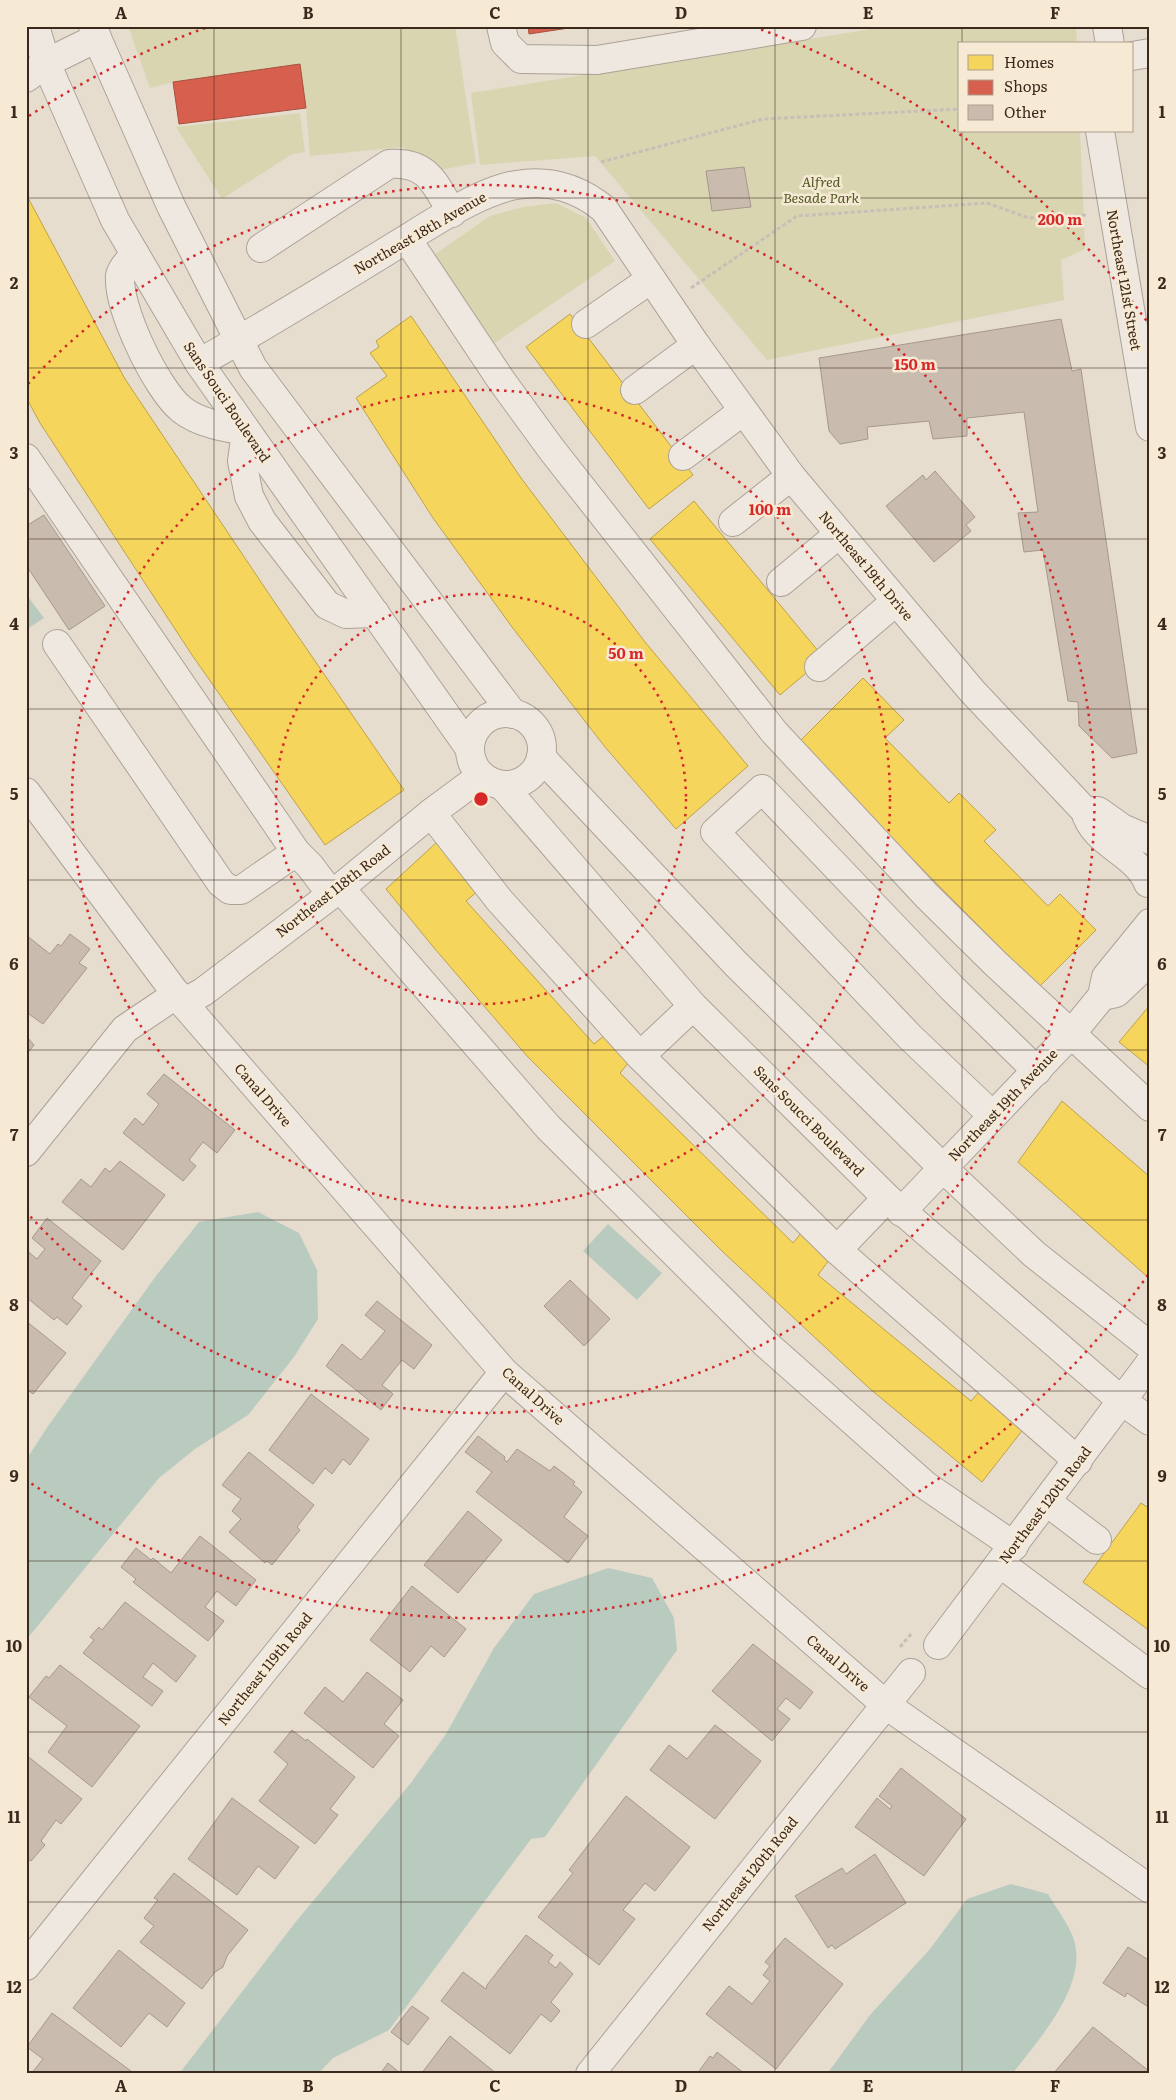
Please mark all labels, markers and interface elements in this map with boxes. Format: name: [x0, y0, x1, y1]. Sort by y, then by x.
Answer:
text: A: [115, 0, 127, 24]
text: B: [302, 0, 314, 24]
text: C: [489, 0, 501, 24]
text: D: [675, 0, 687, 24]
text: E: [863, 0, 874, 24]
text: F: [1050, 0, 1060, 24]
legend: [958, 42, 1134, 132]
text: Homes: [1004, 50, 1054, 73]
text: Shops: [1004, 74, 1047, 97]
text: 1: [11, 99, 18, 123]
text: 1: [1159, 99, 1166, 123]
text: Other: [1004, 100, 1046, 123]
park label: Alfred Besade Park: [783, 171, 859, 207]
street label: Northeast 18th Avenue: [349, 186, 490, 278]
text: 200 m: [1038, 207, 1082, 230]
street label: Northeast 121st Street: [1103, 208, 1147, 352]
text: 2: [10, 270, 19, 294]
text: 2: [1158, 270, 1167, 294]
street label: Sans Souci Boulevard: [180, 337, 276, 466]
text: 150 m: [894, 352, 936, 375]
text: 3: [10, 440, 19, 464]
text: 3: [1158, 440, 1167, 464]
text: 100 m: [749, 497, 791, 520]
street label: Northeast 19th Drive: [815, 506, 919, 624]
text: 4: [9, 611, 19, 635]
text: 4: [1157, 611, 1167, 635]
text: 50 m: [608, 641, 644, 664]
text: 5: [10, 781, 19, 805]
text: 5: [1158, 781, 1167, 805]
centre of rings: [472, 790, 490, 808]
street label: Northeast 118th Road: [271, 839, 394, 941]
text: 6: [9, 951, 19, 975]
text: 6: [1157, 951, 1167, 975]
street label: Northeast 19th Avenue: [943, 1044, 1061, 1165]
street label: Canal Drive: [231, 1058, 297, 1130]
street label: Sans Soucci Boulevard: [750, 1061, 870, 1180]
text: 7: [10, 1122, 19, 1146]
text: 7: [1158, 1122, 1167, 1146]
text: 8: [9, 1292, 19, 1316]
text: 8: [1157, 1292, 1167, 1316]
street label: Canal Drive: [498, 1362, 569, 1429]
street label: Northeast 120th Road: [993, 1441, 1095, 1567]
text: 9: [9, 1463, 19, 1487]
text: 9: [1157, 1463, 1167, 1487]
street label: Northeast 119th Road: [212, 1607, 316, 1729]
street label: Canal Drive: [803, 1629, 875, 1695]
text: 10: [6, 1633, 22, 1657]
text: 10: [1154, 1633, 1170, 1657]
text: 11: [7, 1804, 21, 1828]
text: 11: [1155, 1804, 1169, 1828]
street label: Northeast 120th Road: [697, 1811, 802, 1935]
text: 12: [6, 1974, 22, 1998]
text: 12: [1154, 1974, 1170, 1998]
text: A: [115, 2073, 127, 2097]
text: B: [302, 2073, 314, 2097]
text: C: [489, 2073, 501, 2097]
text: D: [675, 2073, 687, 2097]
text: E: [863, 2073, 874, 2097]
text: F: [1050, 2073, 1060, 2097]

